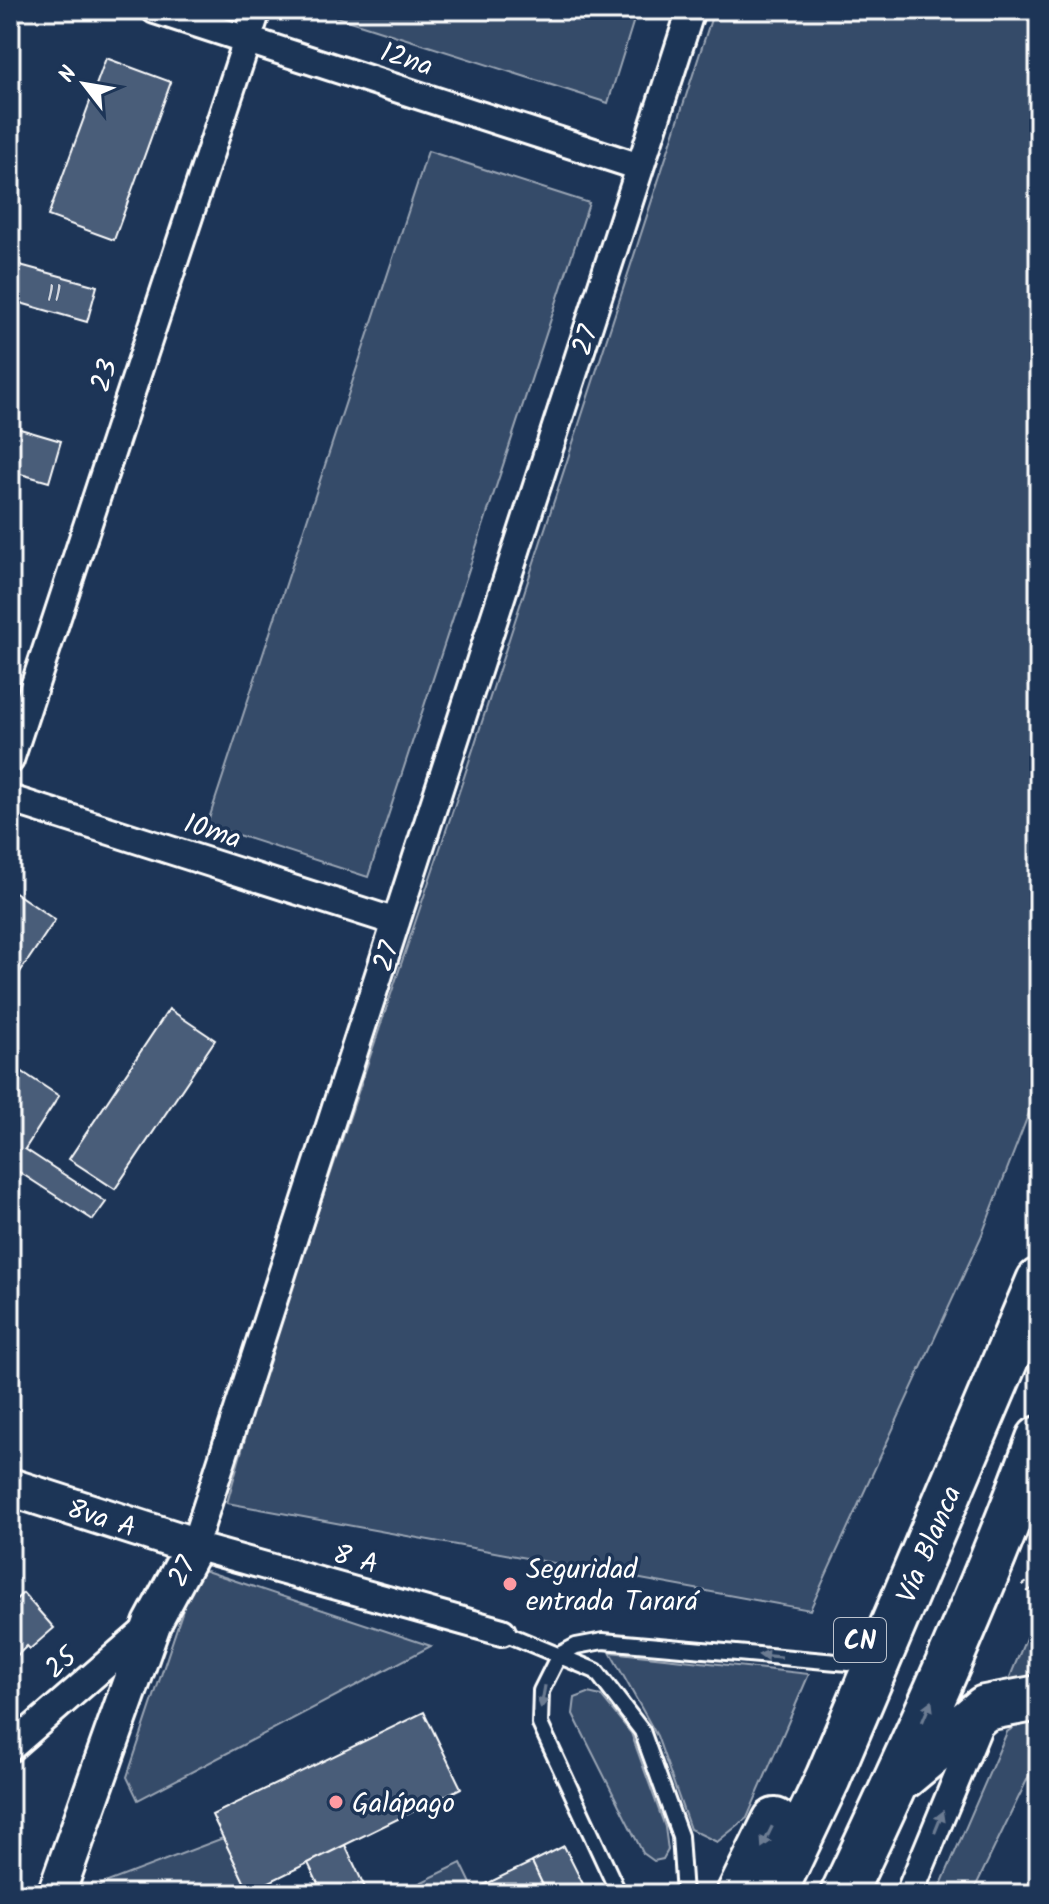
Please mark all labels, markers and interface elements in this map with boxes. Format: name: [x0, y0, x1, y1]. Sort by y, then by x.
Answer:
street label: 12na: [374, 31, 438, 90]
north arrow: [44, 44, 124, 124]
text: N: [50, 60, 88, 90]
house number: 11: [46, 275, 62, 314]
street label: 27: [560, 319, 613, 362]
street label: 23: [79, 353, 132, 398]
street label: 10ma: [178, 802, 247, 863]
street label: 27: [361, 935, 414, 978]
street label: Vía Blanca: [885, 1479, 975, 1611]
street label: 8va A: [61, 1487, 141, 1552]
street label: 8 A: [327, 1533, 383, 1588]
street label: 27: [156, 1548, 210, 1596]
place label: Seguridad entrada Tarará: [526, 1548, 701, 1625]
marker: Seguridad entrada Tarará: [501, 1575, 519, 1593]
road number: CN: [834, 1618, 886, 1662]
street label: 25: [35, 1635, 90, 1691]
one-way arrow: [757, 1649, 782, 1662]
one-way arrow: [536, 1684, 549, 1709]
one-way arrow: [920, 1699, 933, 1722]
place label: Galápago: [352, 1782, 455, 1827]
marker: Galápago: [327, 1793, 345, 1811]
one-way arrow: [933, 1810, 946, 1834]
one-way arrow: [760, 1825, 774, 1848]

